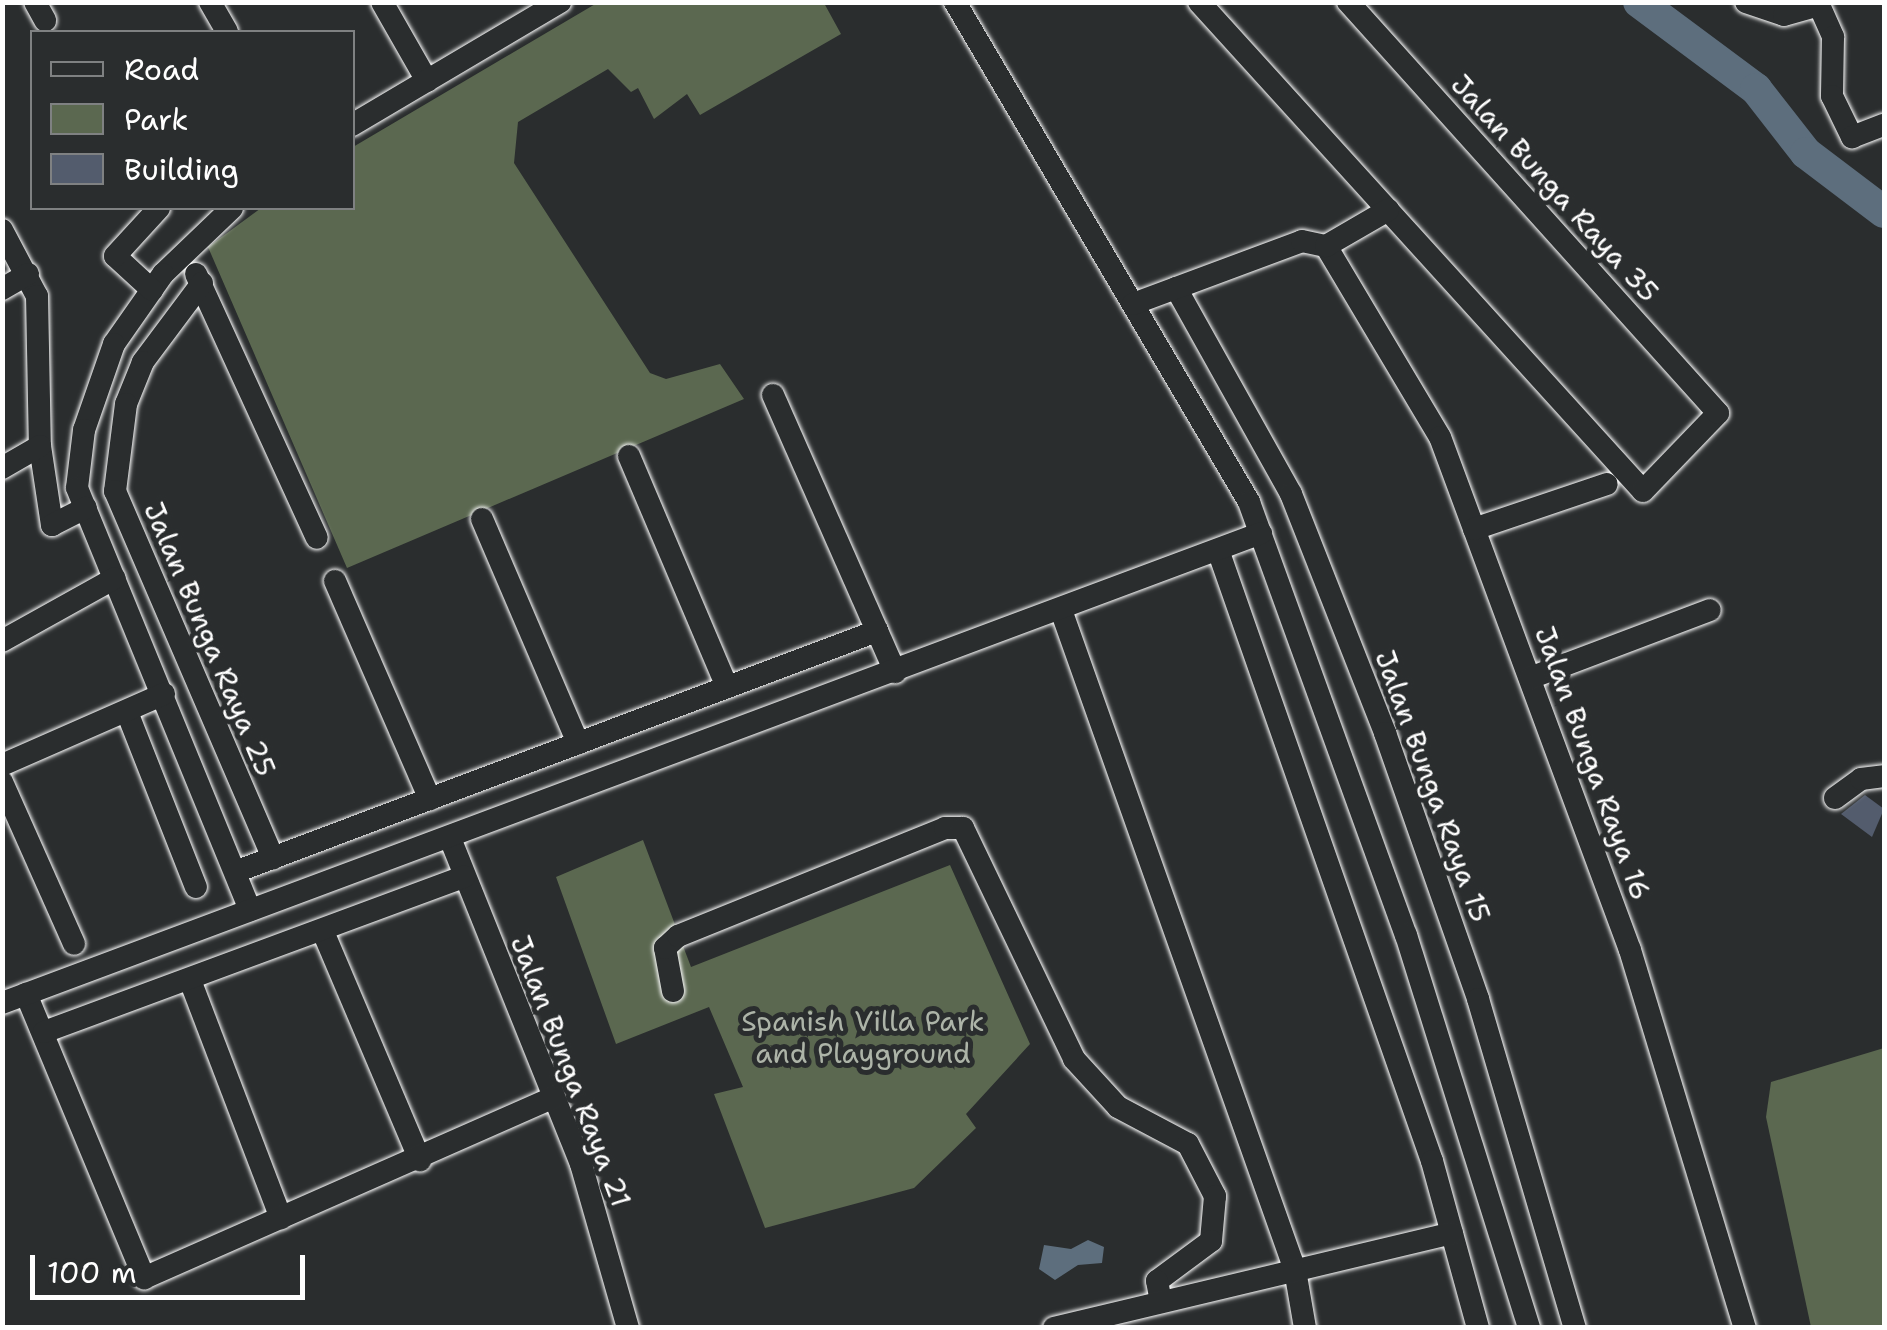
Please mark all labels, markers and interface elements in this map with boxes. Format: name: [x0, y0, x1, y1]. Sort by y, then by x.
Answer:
legend: [30, 30, 355, 210]
text: Road: [124, 49, 199, 90]
street label: Jalan Bunga Raya 35: [1444, 67, 1666, 309]
text: Park: [124, 99, 188, 140]
text: Building: [124, 149, 239, 190]
street label: Jalan Bunga Raya 25: [137, 497, 283, 781]
street label: Jalan Bunga Raya 16: [1528, 622, 1658, 904]
street label: Jalan Bunga Raya 15: [1368, 646, 1498, 926]
street label: Jalan Bunga Raya 21: [504, 931, 638, 1211]
park label: Spanish Villa Park and Playground: [741, 1004, 985, 1070]
scale bar: [35, 1235, 310, 1297]
text: 100 m: [47, 1252, 137, 1293]

